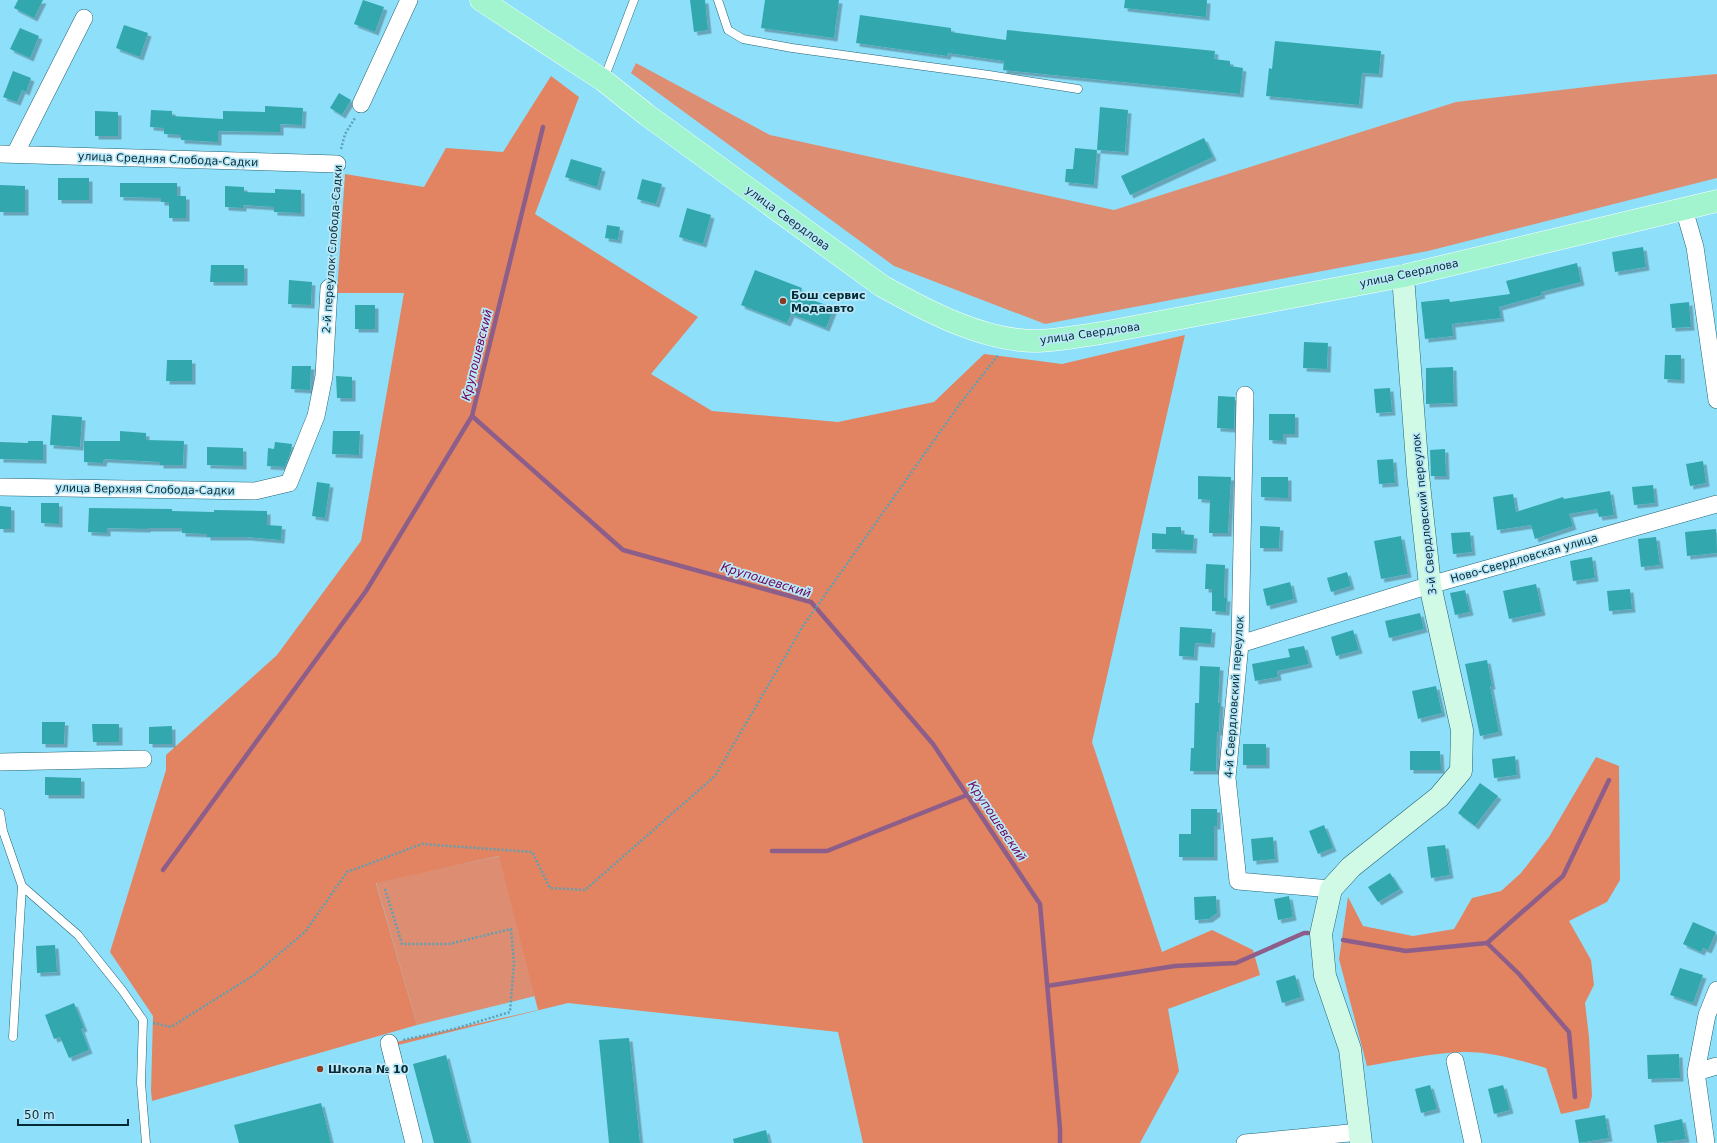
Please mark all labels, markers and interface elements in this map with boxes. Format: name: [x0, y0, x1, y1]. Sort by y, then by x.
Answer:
street label: улица Средняя Слобода-Садки: [78, 150, 258, 169]
street label: 2-й переулок Слобода-Садки: [320, 164, 345, 334]
street label: улица Свердлова: [743, 183, 832, 253]
street label: улица Свердлова: [1358, 257, 1460, 290]
place label: Бош сервис Модаавто: [791, 289, 866, 315]
marker: Бош сервис Модаавто: [778, 296, 788, 306]
water label: Крупошевский: [459, 308, 495, 402]
street label: улица Свердлова: [1039, 320, 1141, 347]
street label: 3-й Свердловский переулок: [1410, 432, 1439, 595]
street label: улица Верхняя Слобода-Садки: [55, 481, 235, 498]
street label: Ново-Свердловская улица: [1449, 531, 1599, 586]
water label: Крупошевский: [719, 560, 813, 600]
street label: 4-й Свердловский переулок: [1222, 615, 1247, 779]
water label: Крупошевский: [965, 778, 1029, 864]
place label: Школа № 10: [328, 1063, 409, 1076]
marker: Школа № 10: [315, 1064, 325, 1074]
scale bar: [18, 1101, 128, 1127]
text: 50 m: [24, 1108, 55, 1122]

